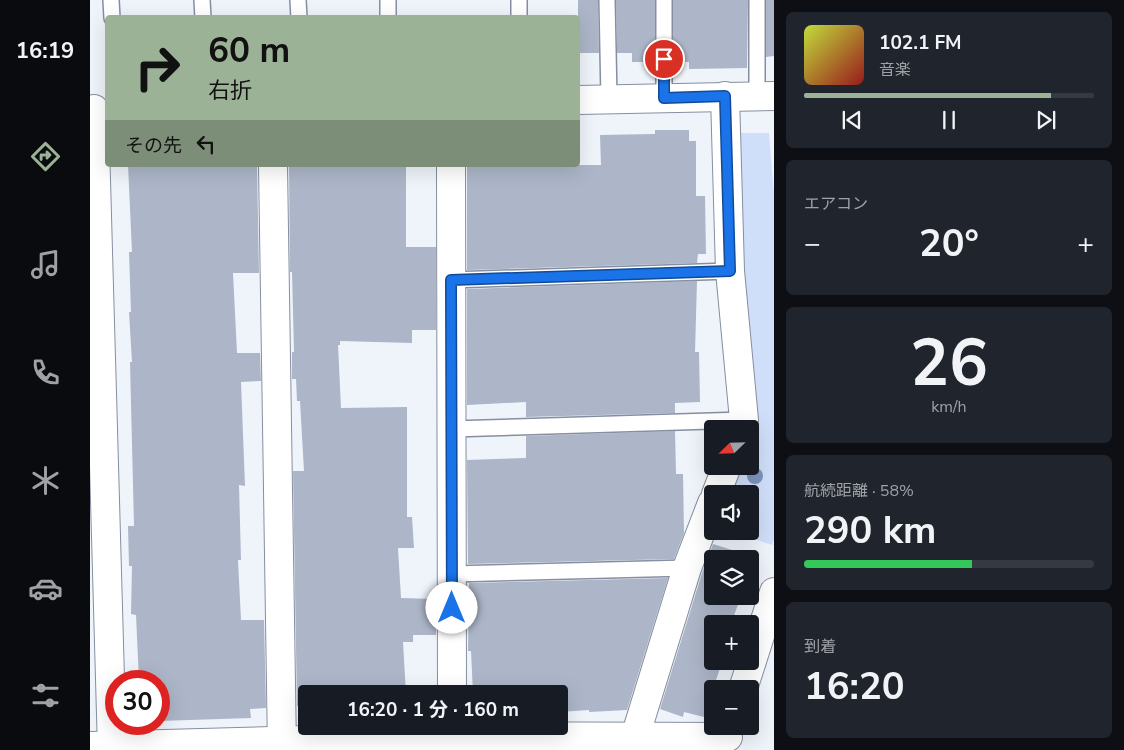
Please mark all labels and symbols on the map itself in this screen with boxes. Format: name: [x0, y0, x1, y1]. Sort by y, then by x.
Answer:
pin: [643, 38, 685, 80]
north arrow: [704, 420, 759, 475]
position arrow: [425, 581, 477, 633]
speed limit sign: 30: [105, 670, 170, 735]

